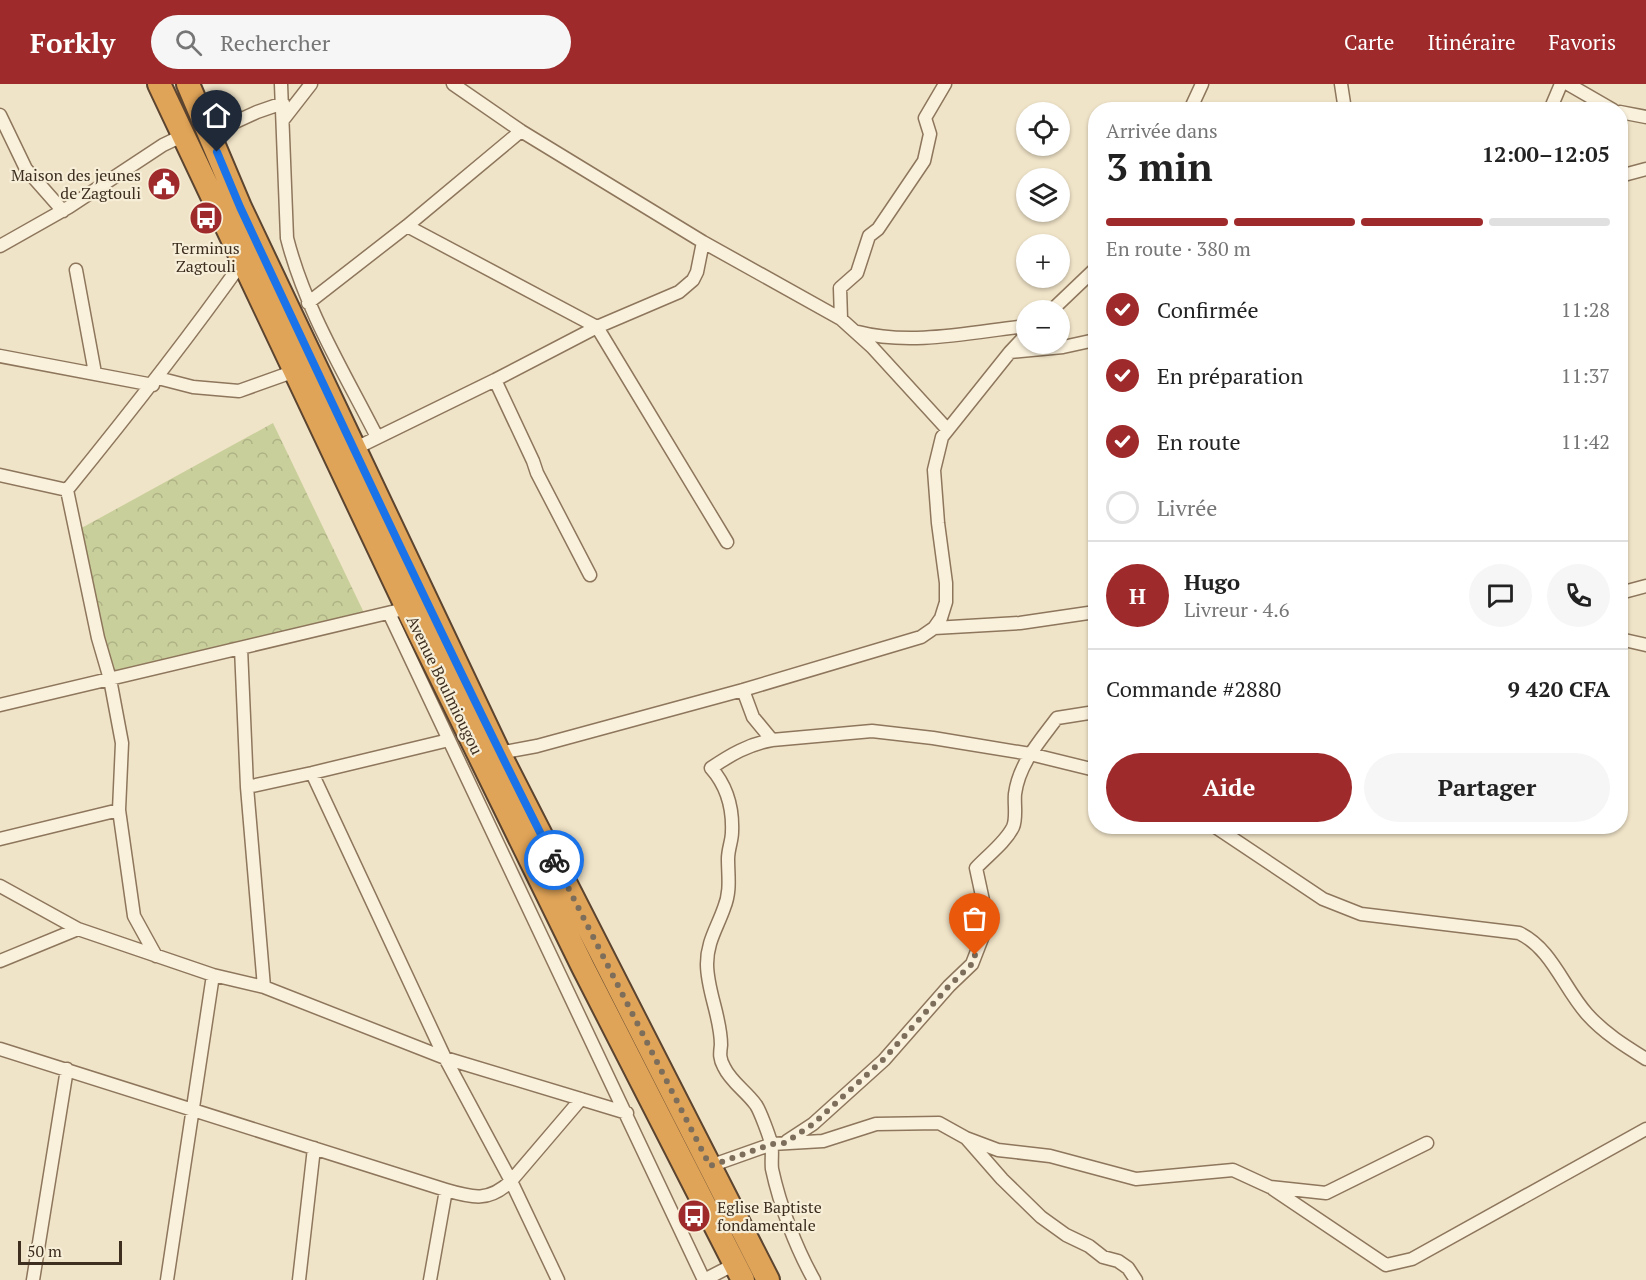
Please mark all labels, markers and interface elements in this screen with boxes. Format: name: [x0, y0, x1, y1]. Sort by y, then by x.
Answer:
search box: [151, 15, 571, 69]
text: Forkly: [30, 24, 115, 61]
icon: search: [172, 26, 205, 59]
text: Rechercher: [220, 28, 330, 57]
text: Carte: [1344, 28, 1394, 56]
text: Itinéraire: [1427, 28, 1516, 56]
text: Favoris: [1549, 28, 1616, 56]
pin: [191, 90, 242, 152]
icon: home: [200, 99, 233, 132]
map controls: [1016, 102, 1070, 354]
button: locate: [1016, 102, 1070, 156]
text: Arrivée dans: [1106, 117, 1218, 144]
text: 12:00–12:05: [1482, 139, 1610, 168]
text: 3 min: [1106, 140, 1213, 192]
place label: Maison des jeunes de Zagtouli: [11, 164, 141, 204]
public building icon: Maison des jeunes de Zagtouli: [146, 166, 182, 202]
button: layers: [1016, 168, 1070, 222]
bus stop icon: Terminus Zagtouli: [188, 200, 224, 236]
button: +: [1016, 234, 1070, 288]
text: En route · 380 m: [1106, 235, 1251, 262]
place label: Terminus Zagtouli: [172, 237, 240, 277]
icon: check: [1106, 293, 1139, 326]
text: Confirmée: [1157, 295, 1259, 324]
text: 11:28: [1561, 296, 1610, 323]
button: −: [1016, 300, 1070, 354]
icon: check: [1106, 359, 1139, 392]
text: En préparation: [1157, 361, 1303, 390]
text: 11:37: [1561, 362, 1610, 389]
icon: check: [1106, 425, 1139, 458]
text: En route: [1157, 427, 1241, 456]
text: 11:42: [1561, 428, 1610, 455]
text: Livrée: [1157, 493, 1217, 522]
button: chat: [1469, 564, 1532, 627]
button: phone: [1547, 564, 1610, 627]
text: Hugo: [1184, 567, 1240, 596]
text: H: [1129, 581, 1146, 610]
text: Livreur · 4.6: [1184, 596, 1289, 623]
street label: Avenue Boulmiougou: [402, 612, 488, 758]
text: Commande #2880: [1106, 674, 1281, 703]
text: 9 420 CFA: [1507, 674, 1610, 703]
button: Aide: [1106, 753, 1352, 822]
button: Partager: [1364, 753, 1610, 822]
courier: [524, 830, 584, 890]
icon: bike: [538, 844, 571, 877]
pin: [949, 893, 1000, 955]
icon: bag: [958, 902, 991, 935]
place label: Eglise Baptiste fondamentale: [717, 1196, 822, 1236]
bus stop icon: Eglise Baptiste fondamentale: [676, 1198, 712, 1234]
scale bar: [18, 1238, 122, 1266]
text: 50 m: [27, 1240, 62, 1262]

